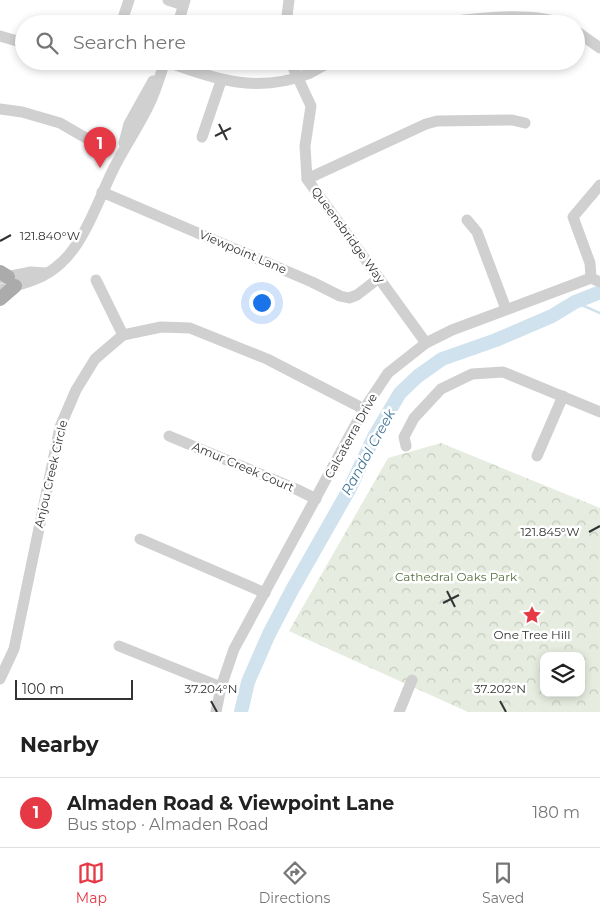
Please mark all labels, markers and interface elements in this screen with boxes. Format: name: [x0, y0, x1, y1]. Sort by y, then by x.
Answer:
search box: [15, 15, 585, 70]
icon: search: [33, 29, 61, 57]
text: Search here: [73, 31, 186, 54]
pin: 1: [84, 127, 116, 168]
street label: Queensbridge Way: [308, 184, 389, 286]
street label: Viewpoint Lane: [197, 226, 289, 277]
text: 121.840°W: [20, 228, 80, 243]
your location: [249, 290, 275, 316]
street label: Calcaterra Drive: [321, 391, 380, 481]
water label: Randol Creek: [337, 405, 399, 498]
street label: Anjou Creek Circle: [31, 418, 70, 529]
street label: Amur Creek Court: [190, 438, 296, 495]
text: 121.845°W: [520, 524, 580, 539]
park label: Cathedral Oaks Park: [395, 569, 518, 584]
place icon: One Tree Hill: [521, 604, 543, 626]
place label: One Tree Hill: [493, 627, 571, 642]
map controls: [540, 652, 585, 697]
button: layers: [540, 652, 585, 697]
scale bar: [15, 677, 132, 700]
text: 100 m: [22, 680, 64, 698]
text: 37.204°N: [185, 681, 237, 696]
text: 37.202°N: [474, 681, 526, 696]
text: Nearby: [20, 732, 99, 757]
text: Almaden Road & Viewpoint Lane: [67, 792, 394, 815]
text: 1: [33, 803, 39, 822]
text: 180 m: [532, 803, 580, 822]
text: Bus stop · Almaden Road: [67, 815, 269, 834]
tab: Map: [76, 859, 107, 907]
tab: Directions: [259, 859, 330, 907]
tab: Saved: [482, 859, 524, 907]

